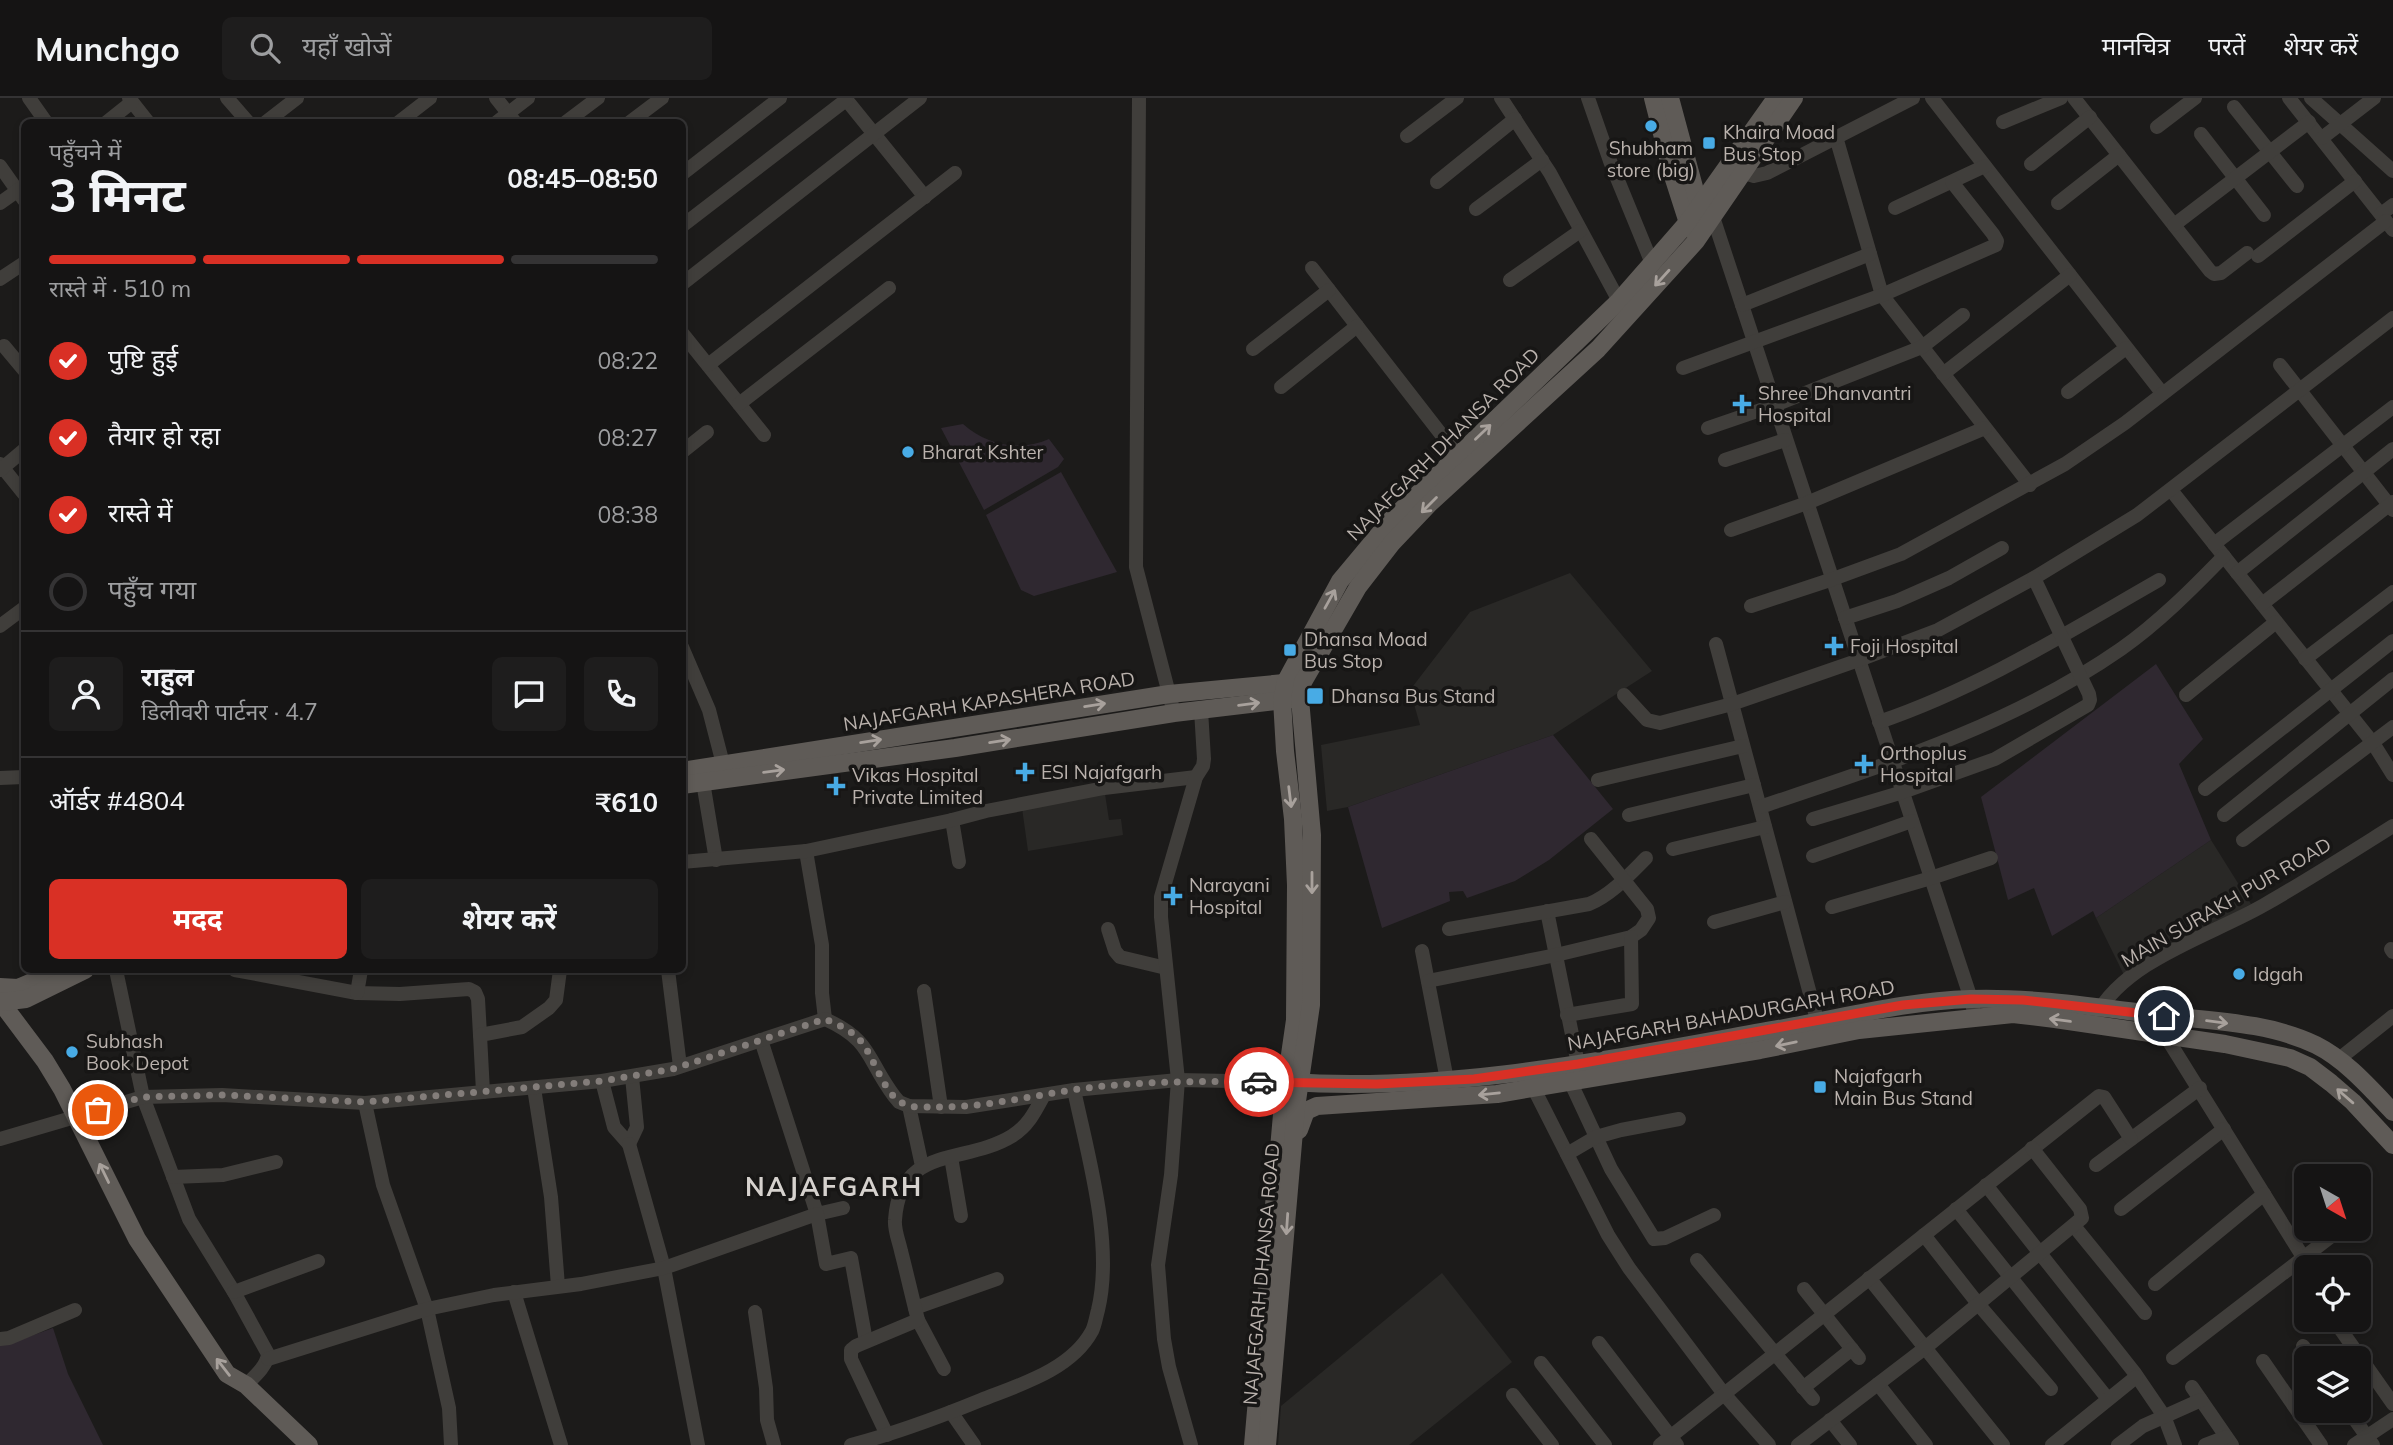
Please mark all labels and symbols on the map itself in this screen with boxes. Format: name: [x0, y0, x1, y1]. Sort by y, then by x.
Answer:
marker: Shubham store (big): [1643, 118, 1659, 134]
place label: Khaira Moad Bus Stop: [1723, 120, 1835, 166]
marker: Khaira Moad Bus Stop: [1701, 135, 1717, 151]
place label: Shubham store (big): [1607, 136, 1695, 182]
one-way arrow: [1654, 269, 1670, 287]
street label: NAJAFGARH DHANSA ROAD: [1342, 343, 1544, 545]
place label: Shree Dhanvantri Hospital: [1758, 381, 1912, 427]
marker: Shree Dhanvantri Hospital: [1732, 394, 1752, 414]
one-way arrow: [1474, 423, 1491, 440]
place label: Bharat Kshter: [922, 440, 1044, 464]
marker: Bharat Kshter: [900, 444, 916, 460]
one-way arrow: [1420, 496, 1437, 513]
one-way arrow: [1324, 589, 1337, 610]
place label: Dhansa Moad Bus Stop: [1304, 627, 1428, 673]
place label: Foji Hospital: [1850, 634, 1959, 658]
marker: Foji Hospital: [1824, 636, 1844, 656]
marker: Dhansa Moad Bus Stop: [1282, 642, 1298, 658]
street label: NAJAFGARH KAPASHERA ROAD: [841, 666, 1137, 736]
place label: Dhansa Bus Stand: [1331, 684, 1495, 708]
marker: Dhansa Bus Stand: [1305, 686, 1325, 706]
one-way arrow: [1084, 698, 1106, 711]
one-way arrow: [1237, 698, 1260, 711]
one-way arrow: [859, 734, 882, 747]
one-way arrow: [988, 734, 1011, 747]
place label: Orthoplus Hospital: [1880, 741, 1967, 787]
marker: Orthoplus Hospital: [1854, 754, 1874, 774]
place label: ESI Najafgarh: [1041, 760, 1162, 784]
marker: ESI Najafgarh: [1015, 762, 1035, 782]
place label: Vikas Hospital Private Limited: [852, 763, 983, 809]
one-way arrow: [762, 765, 785, 778]
marker: Vikas Hospital Private Limited: [826, 776, 846, 796]
one-way arrow: [1284, 785, 1297, 808]
street label: MAIN SURAKH PUR ROAD: [2117, 832, 2335, 972]
one-way arrow: [1305, 872, 1318, 895]
place label: Narayani Hospital: [1189, 873, 1270, 919]
marker: Narayani Hospital: [1163, 886, 1183, 906]
place label: Idgah: [2253, 962, 2303, 986]
marker: Idgah: [2231, 966, 2247, 982]
street label: NAJAFGARH BAHADURGARH ROAD: [1565, 974, 1897, 1056]
pin: [2134, 986, 2194, 1046]
one-way arrow: [2049, 1013, 2072, 1026]
one-way arrow: [2205, 1015, 2228, 1028]
place label: Subhash Book Depot: [86, 1029, 189, 1075]
one-way arrow: [1775, 1038, 1798, 1052]
marker: Subhash Book Depot: [64, 1044, 80, 1060]
courier: [1224, 1047, 1294, 1117]
place label: Najafgarh Main Bus Stand: [1834, 1064, 1973, 1110]
marker: Najafgarh Main Bus Stand: [1812, 1079, 1828, 1095]
pin: [68, 1080, 128, 1140]
one-way arrow: [1478, 1088, 1501, 1101]
one-way arrow: [2337, 1088, 2355, 1104]
street label: NAJAFGARH DHANSA ROAD: [1238, 1142, 1284, 1406]
one-way arrow: [97, 1163, 111, 1184]
north arrow: [2294, 1164, 2371, 1241]
district label: NAJAFGARH: [745, 1170, 923, 1203]
one-way arrow: [1280, 1213, 1293, 1235]
one-way arrow: [215, 1358, 230, 1376]

